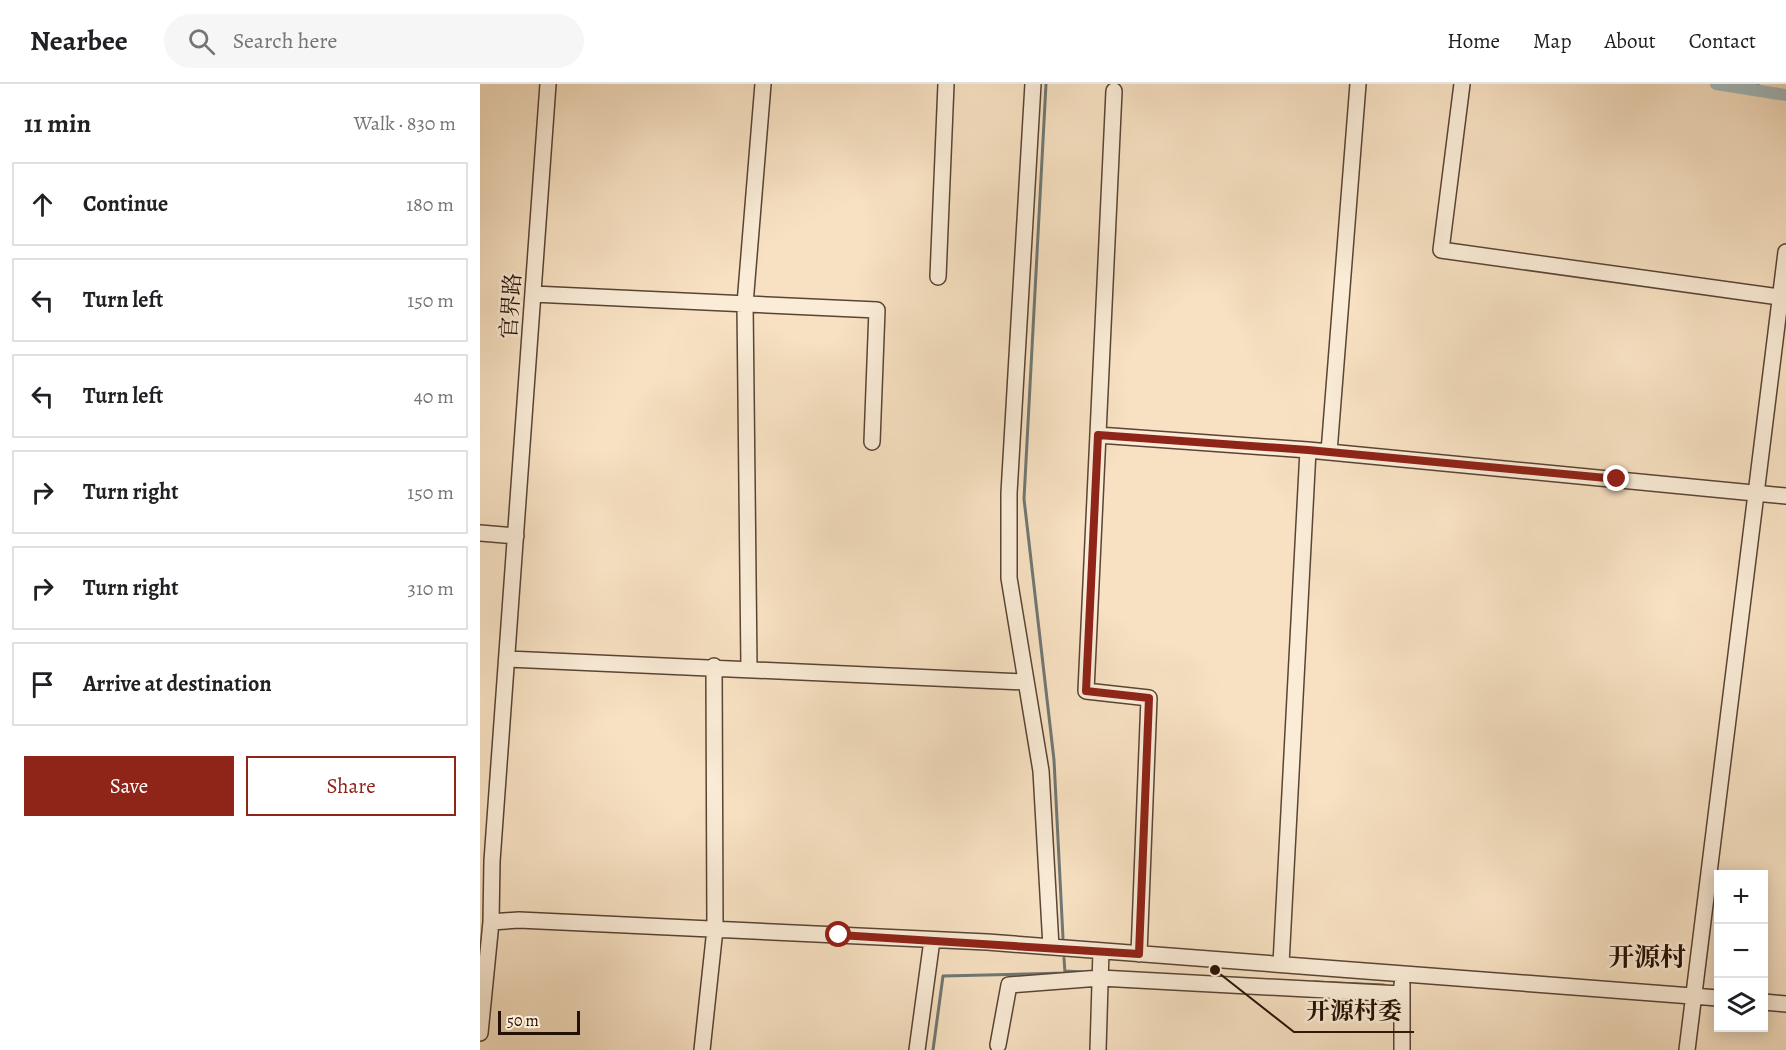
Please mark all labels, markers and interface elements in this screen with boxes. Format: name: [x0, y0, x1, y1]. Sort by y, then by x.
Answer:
search box: [164, 14, 584, 68]
text: Nearbee: [30, 22, 128, 60]
icon: search: [185, 25, 218, 58]
text: Search here: [233, 26, 337, 56]
text: Home: [1447, 27, 1500, 55]
text: Map: [1533, 27, 1571, 55]
text: About: [1604, 27, 1656, 55]
text: Contact: [1689, 27, 1756, 55]
text: 11 min: [24, 106, 91, 141]
text: Walk · 830 m: [354, 110, 456, 137]
icon: ahead: [26, 188, 59, 221]
text: Continue: [83, 189, 168, 219]
text: 180 m: [406, 191, 454, 218]
street label: 官界路: [494, 272, 528, 340]
icon: left: [26, 284, 59, 317]
text: Turn left: [83, 285, 163, 315]
text: 150 m: [407, 287, 454, 314]
icon: left: [26, 380, 59, 413]
text: Turn left: [83, 381, 163, 411]
text: 40 m: [414, 383, 454, 410]
route end: [1603, 465, 1629, 491]
icon: right: [26, 476, 59, 509]
text: Turn right: [83, 477, 179, 507]
text: 150 m: [407, 479, 454, 506]
icon: right: [26, 572, 59, 605]
text: Turn right: [83, 573, 179, 603]
text: 310 m: [408, 575, 454, 602]
icon: arrive: [26, 668, 59, 701]
text: Arrive at destination: [83, 669, 272, 699]
button: Save: [24, 756, 234, 816]
button: Share: [246, 756, 456, 816]
map controls: [1714, 870, 1768, 1032]
button: +: [1714, 870, 1768, 924]
route start: [825, 921, 851, 947]
button: −: [1714, 924, 1768, 978]
district label: 开源村: [1608, 940, 1686, 975]
button: layers: [1714, 978, 1768, 1032]
callout: 开源村委: [1294, 990, 1414, 1032]
text: 开源村委: [1306, 995, 1402, 1027]
scale bar: [498, 1008, 580, 1036]
text: 50 m: [507, 1010, 539, 1032]

